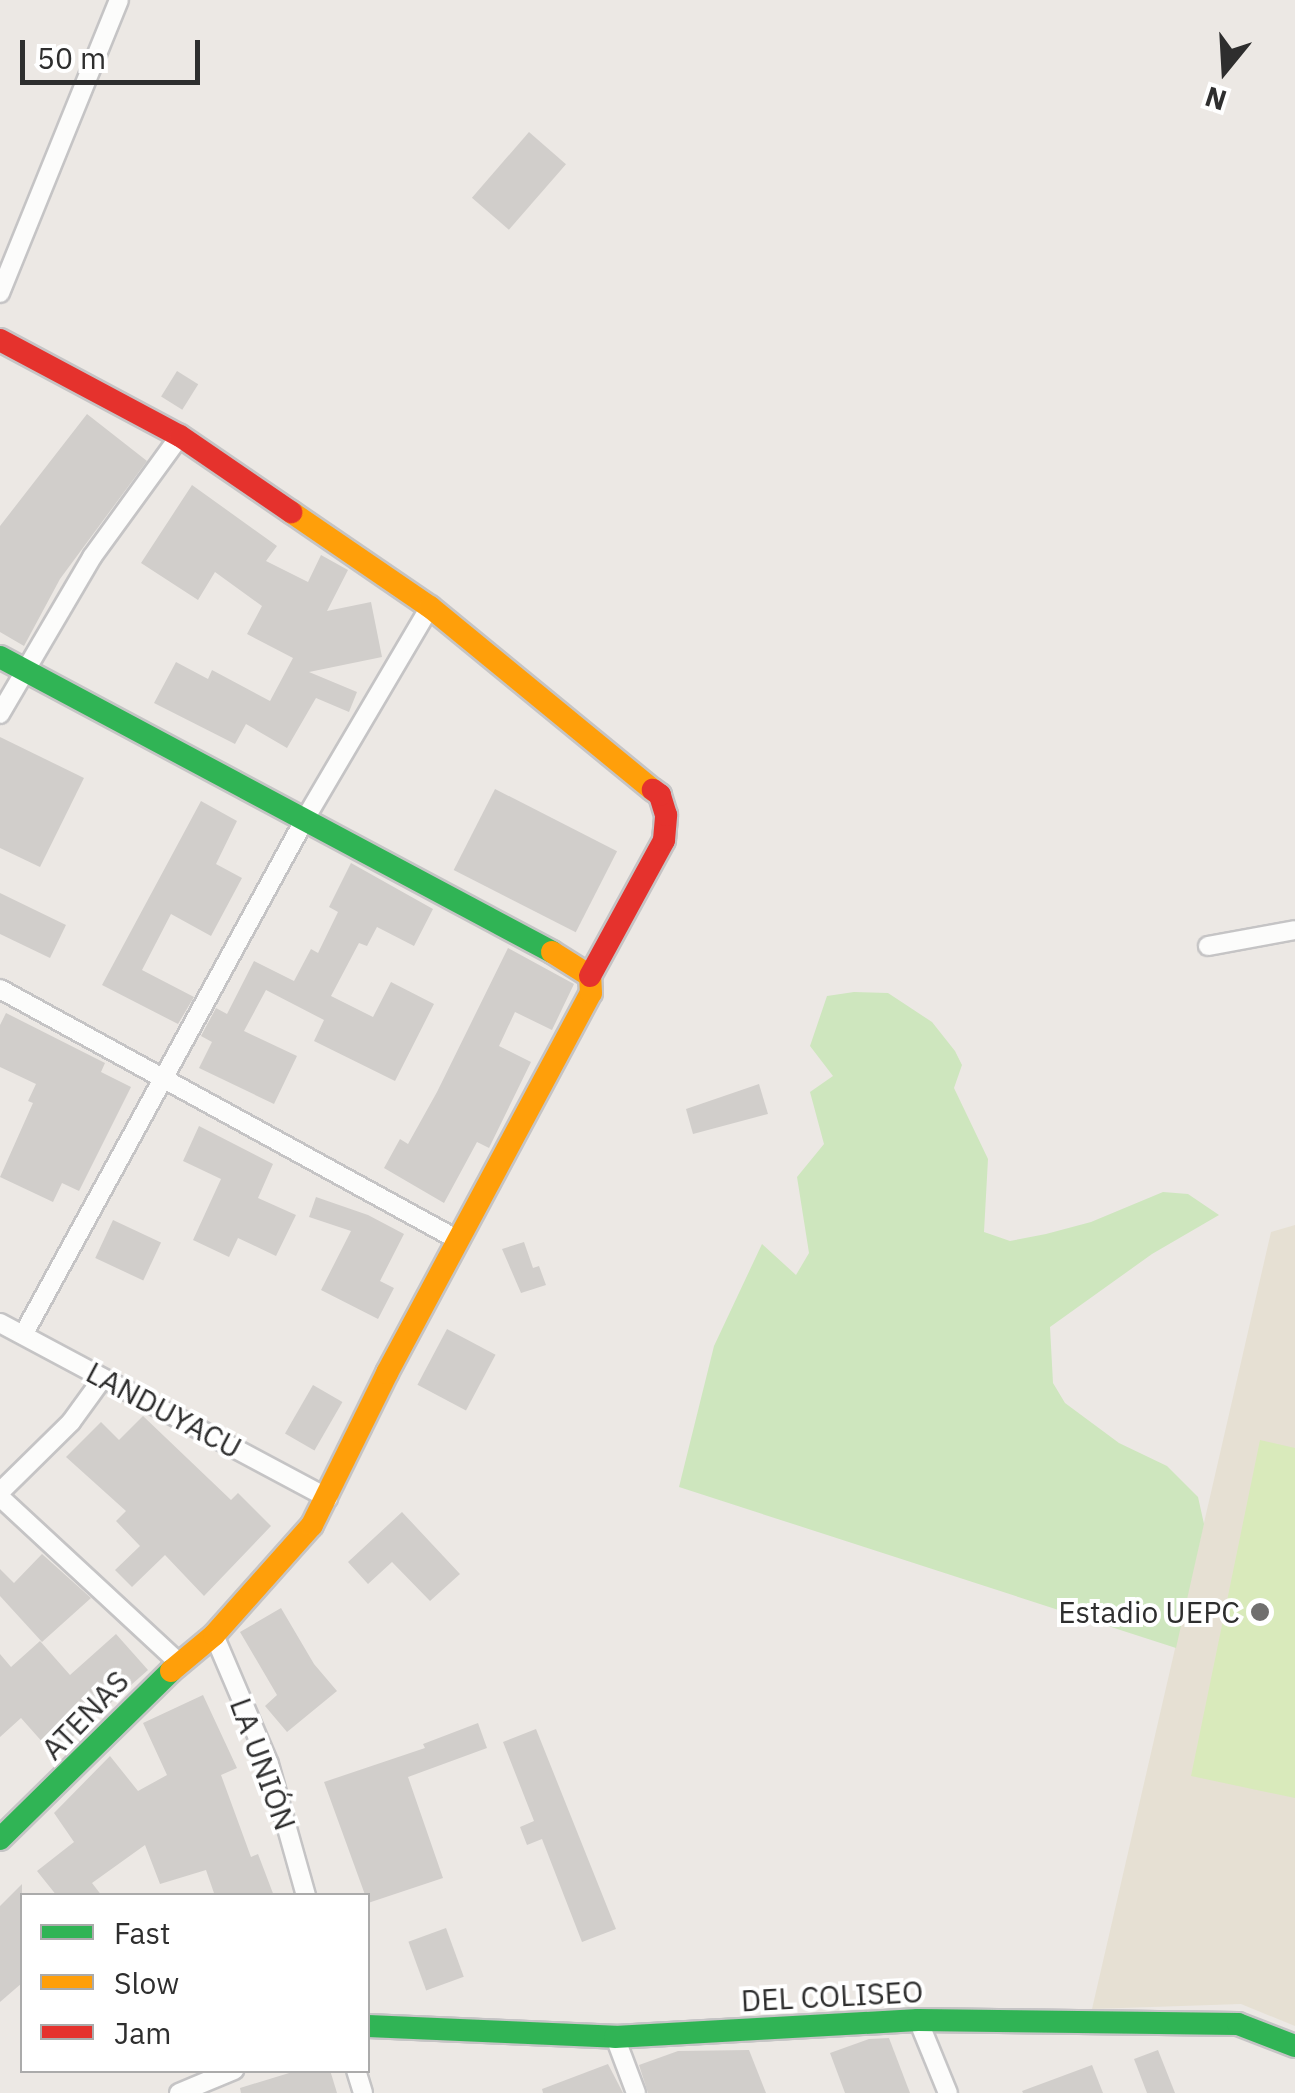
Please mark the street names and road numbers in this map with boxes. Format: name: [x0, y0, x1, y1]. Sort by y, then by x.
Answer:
street label: LANDUYACU: [80, 1354, 248, 1466]
street label: ATENAS: [34, 1663, 136, 1767]
street label: LA UNIÓN: [223, 1693, 303, 1835]
street label: DEL COLISEO: [740, 1973, 924, 2019]

